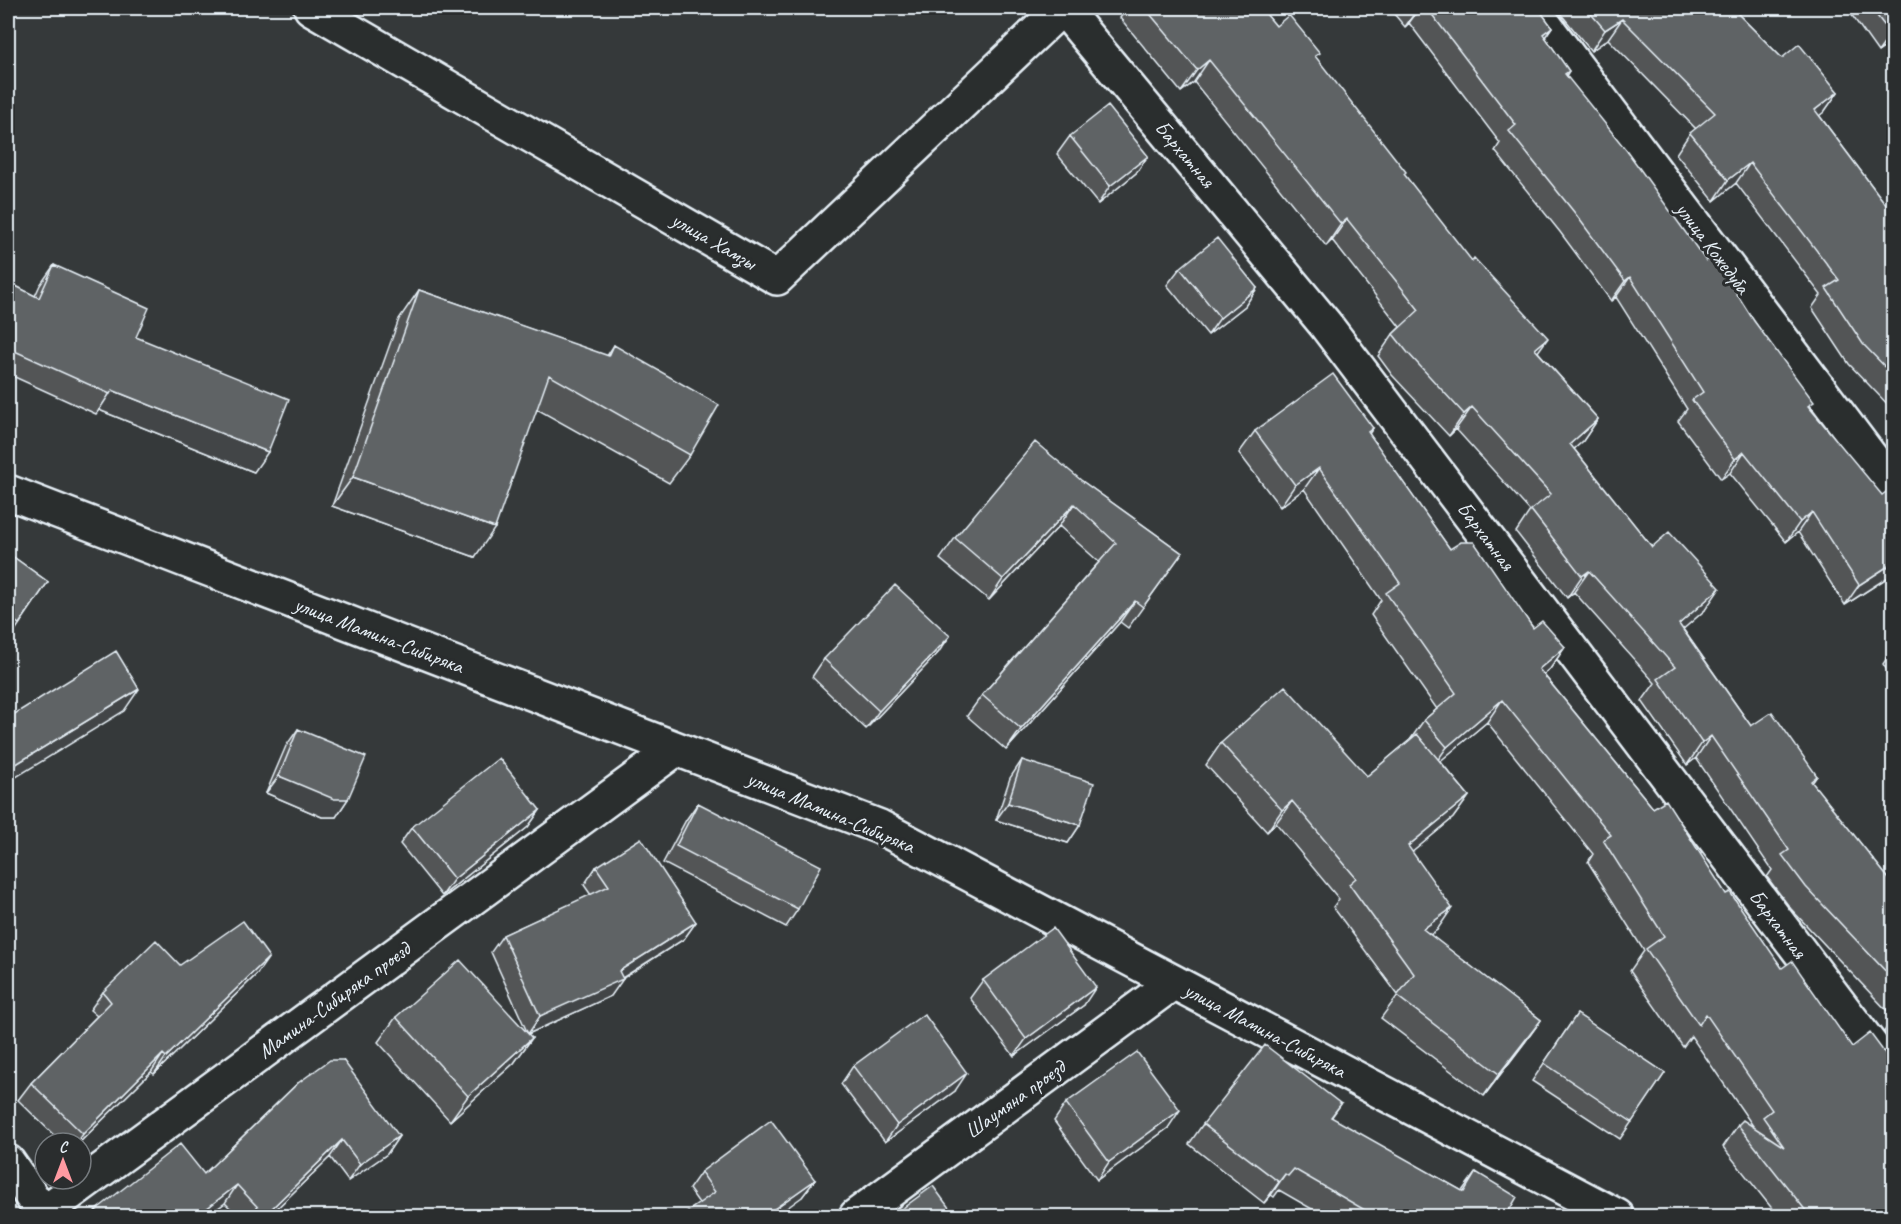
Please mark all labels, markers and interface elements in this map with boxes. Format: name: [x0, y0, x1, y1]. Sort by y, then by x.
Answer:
street label: Бархатная: [1149, 115, 1222, 194]
street label: улица Кожедуба: [1669, 195, 1757, 300]
street label: улица Хамзы: [665, 205, 763, 277]
street label: Бархатная: [1452, 496, 1521, 577]
street label: улица Мамина-Сибиряка: [289, 590, 469, 680]
street label: улица Мамина-Сибиряка: [742, 764, 920, 860]
street label: Бархатная: [1744, 884, 1813, 965]
street label: Мамина-Сибиряка проезд: [253, 934, 417, 1064]
street label: улица Мамина-Сибиряка: [1178, 976, 1352, 1084]
street label: Шаумяна проезд: [960, 1053, 1072, 1144]
north arrow: [33, 1131, 93, 1191]
text: С: [59, 1137, 69, 1157]

